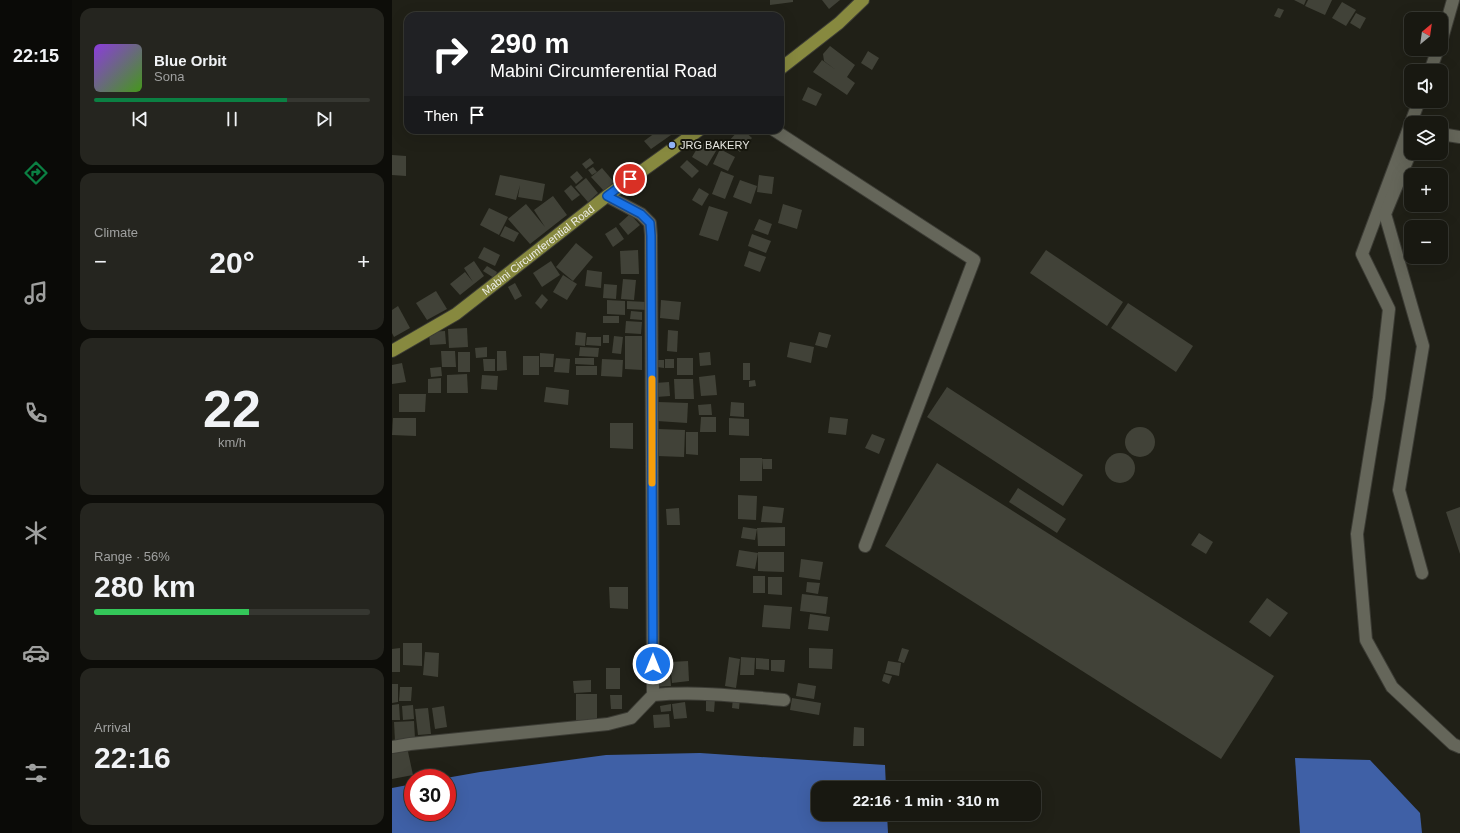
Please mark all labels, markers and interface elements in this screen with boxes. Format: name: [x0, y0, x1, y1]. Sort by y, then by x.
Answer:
north arrow: [1404, 12, 1448, 56]
map controls: [1404, 12, 1448, 264]
icon: right: [424, 28, 476, 80]
text: 290 m: [490, 28, 569, 59]
text: 22:15: [13, 46, 59, 66]
text: Blue Orbit: [154, 52, 227, 69]
text: Mabini Circumferential Road: [490, 61, 717, 81]
button: sound: [1404, 64, 1448, 108]
text: Sona: [154, 69, 184, 84]
icon: arrive: [466, 104, 488, 126]
text: Then: [424, 107, 458, 124]
icon: previous: [129, 108, 151, 130]
icon: pause: [221, 108, 243, 130]
icon: next: [313, 108, 335, 130]
button: layers: [1404, 116, 1448, 160]
place label: JRG BAKERY: [680, 139, 750, 151]
marker: JRG BAKERY: [667, 140, 677, 150]
icon: directions: [22, 159, 50, 187]
pin: [613, 162, 647, 196]
icon: arrive: [619, 168, 641, 190]
button: +: [1404, 168, 1448, 212]
street label: Mabini Circumferential Road: [480, 202, 596, 297]
button: −: [1404, 220, 1448, 264]
text: Climate: [94, 225, 138, 240]
text: 20°: [209, 246, 255, 279]
text: −: [94, 249, 107, 274]
text: +: [357, 249, 370, 274]
icon: music: [22, 279, 50, 307]
text: 22: [203, 380, 261, 438]
icon: phone: [22, 399, 50, 427]
text: km/h: [218, 435, 246, 450]
icon: climate: [22, 519, 50, 547]
text: Range · 56%: [94, 549, 170, 564]
text: 280 km: [94, 570, 196, 603]
icon: car: [22, 639, 50, 667]
position arrow: [632, 643, 674, 685]
text: Arrival: [94, 720, 131, 735]
text: 22:16: [94, 741, 171, 774]
icon: filters: [22, 759, 50, 787]
speed limit sign: 30: [404, 769, 456, 821]
text: 22:16 · 1 min · 310 m: [853, 792, 999, 809]

